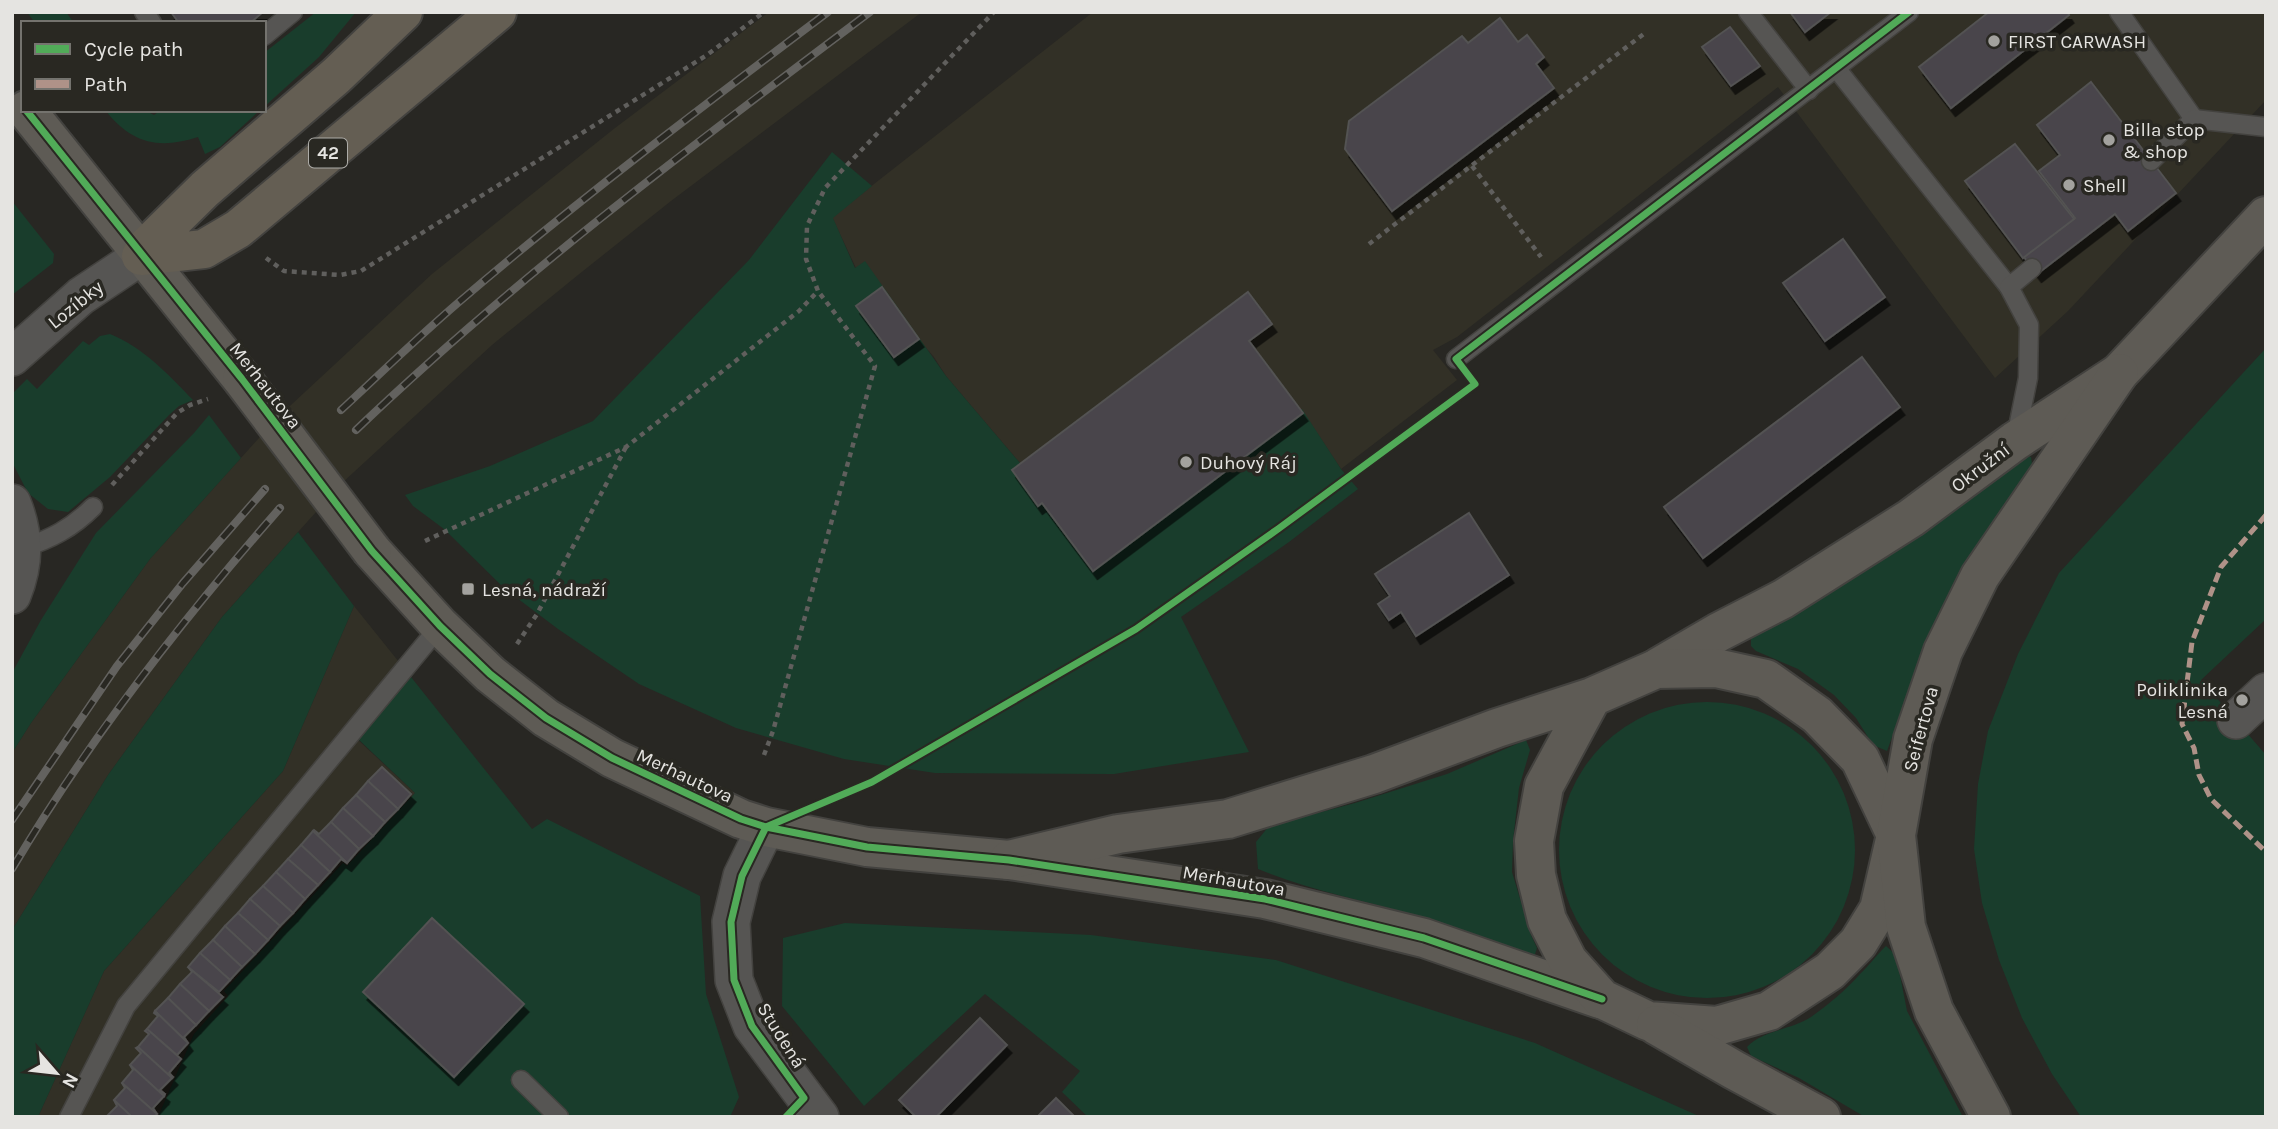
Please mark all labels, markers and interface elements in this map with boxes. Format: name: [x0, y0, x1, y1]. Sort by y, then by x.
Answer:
legend: [21, 21, 266, 112]
place label: FIRST CARWASH: [2008, 31, 2146, 53]
marker: FIRST CARWASH: [1986, 33, 2002, 49]
text: Cycle path: [84, 37, 184, 61]
text: Path: [84, 72, 128, 96]
place label: Billa stop & shop: [2123, 119, 2205, 163]
marker: Billa stop & shop: [2101, 132, 2117, 148]
road number: 42: [309, 138, 347, 168]
place label: Shell: [2083, 175, 2126, 197]
marker: Shell: [2061, 177, 2077, 193]
street label: Lozíbky: [44, 276, 108, 334]
street label: Merhautova: [225, 338, 306, 433]
street label: Okružní: [1947, 439, 2014, 497]
place label: Duhový Ráj: [1200, 452, 1297, 474]
marker: Duhový Ráj: [1178, 454, 1194, 470]
place label: Lesná, nádraží: [482, 579, 607, 601]
marker: Lesná, nádraží: [460, 581, 476, 597]
place label: Poliklinika Lesná: [2136, 679, 2228, 723]
street label: Seifertova: [1899, 684, 1943, 774]
marker: Poliklinika Lesná: [2234, 692, 2250, 708]
street label: Merhautova: [633, 744, 736, 808]
street label: Merhautova: [1181, 861, 1287, 901]
street label: Studená: [752, 999, 810, 1072]
north arrow: [21, 1038, 91, 1108]
text: N: [57, 1069, 83, 1092]

